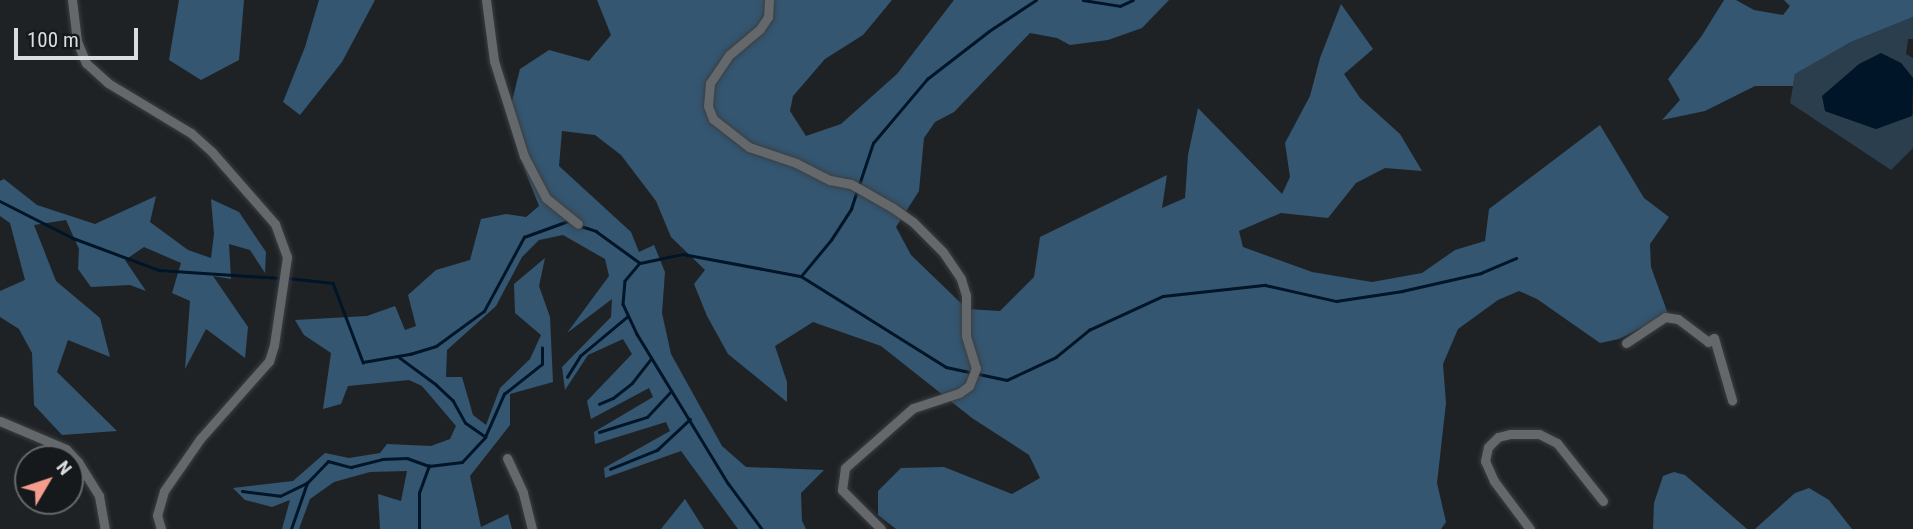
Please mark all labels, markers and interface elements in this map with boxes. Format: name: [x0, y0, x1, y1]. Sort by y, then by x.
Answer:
scale bar: [18, 14, 142, 58]
text: 100 m: [27, 28, 79, 52]
north arrow: [14, 445, 84, 515]
text: N: [52, 456, 77, 479]

